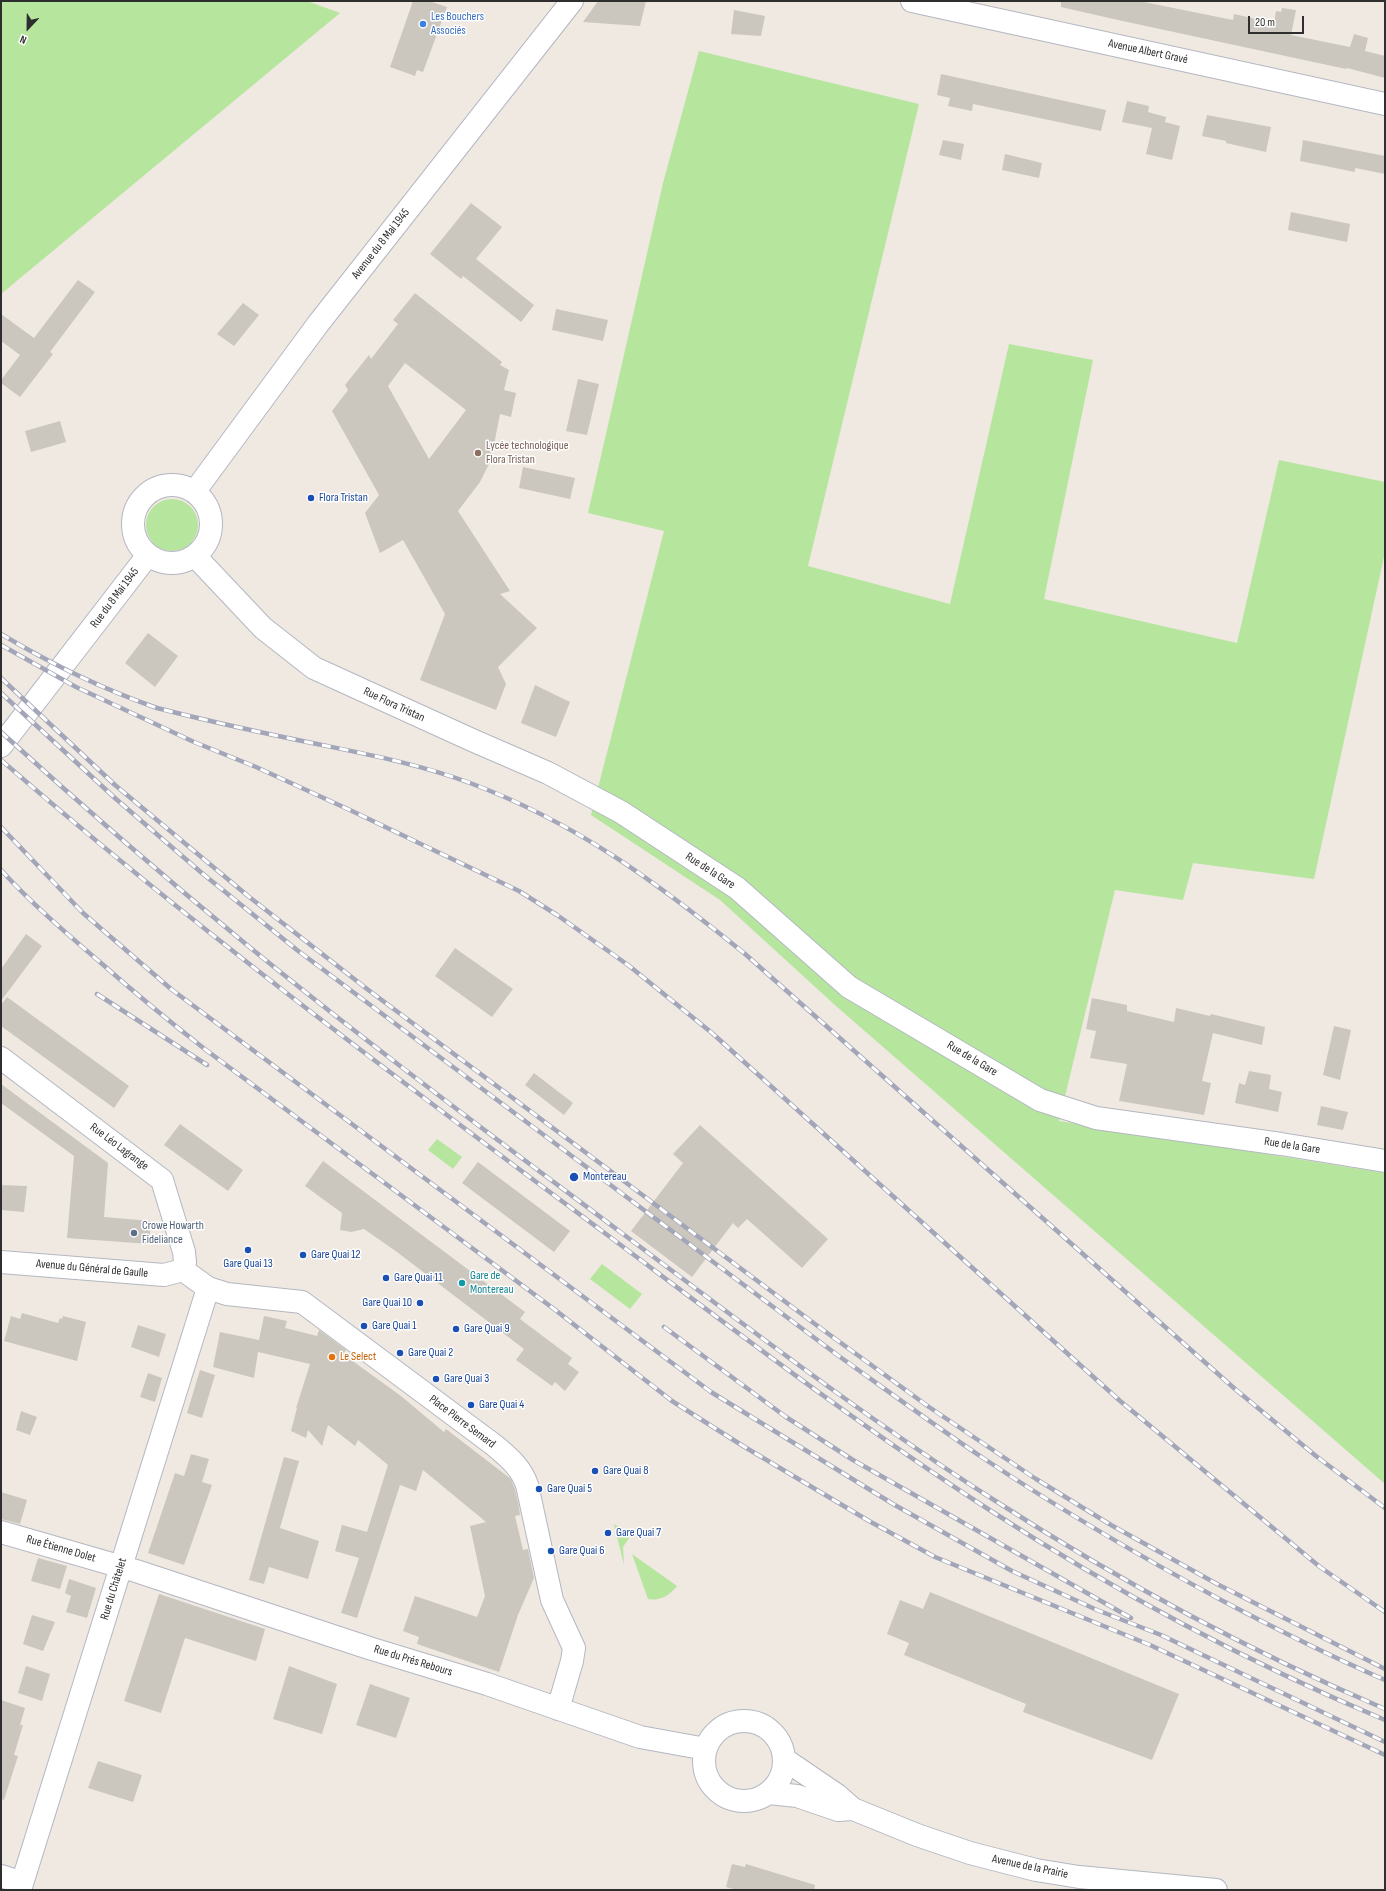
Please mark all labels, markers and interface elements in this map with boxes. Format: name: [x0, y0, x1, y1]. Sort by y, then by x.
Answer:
north arrow: [8, 8, 48, 48]
scale bar: [1250, 8, 1306, 34]
place label: Les Bouchers Associés: [431, 10, 484, 38]
text: 20 m: [1255, 15, 1275, 30]
marker: Les Bouchers Associés: [418, 19, 428, 29]
text: N: [18, 32, 28, 47]
street label: Avenue Albert Gravé: [1107, 37, 1189, 67]
street label: Avenue du 8 Mai 1945: [349, 206, 413, 282]
place label: Lycée technologique Flora Tristan: [486, 439, 568, 467]
marker: Lycée technologique Flora Tristan: [473, 448, 483, 458]
place label: Flora Tristan: [319, 491, 368, 505]
marker: Flora Tristan: [306, 493, 316, 503]
street label: Rue du 8 Mai 1945: [88, 565, 142, 631]
street label: Rue Flora Tristan: [361, 684, 427, 726]
street label: Rue de la Gare: [682, 850, 738, 892]
street label: Rue de la Gare: [944, 1038, 1000, 1080]
street label: Rue Léo Lagrange: [87, 1120, 151, 1174]
street label: Rue de la Gare: [1263, 1134, 1321, 1158]
place label: Montereau: [583, 1170, 626, 1184]
marker: Montereau: [568, 1171, 580, 1183]
place label: Crowe Howarth Fideliance: [142, 1219, 204, 1247]
marker: Crowe Howarth Fideliance: [129, 1228, 139, 1238]
marker: Gare Quai 13: [243, 1245, 253, 1255]
place label: Gare Quai 12: [311, 1248, 360, 1262]
marker: Gare Quai 12: [298, 1250, 308, 1260]
street label: Avenue du Général de Gaulle: [35, 1257, 149, 1281]
place label: Gare Quai 13: [223, 1257, 273, 1271]
place label: Gare de Montereau: [470, 1269, 513, 1297]
place label: Gare Quai 11: [394, 1271, 443, 1285]
marker: Gare Quai 11: [381, 1273, 391, 1283]
marker: Gare de Montereau: [457, 1278, 467, 1288]
place label: Gare Quai 10: [362, 1296, 412, 1310]
marker: Gare Quai 10: [415, 1298, 425, 1308]
place label: Gare Quai 1: [372, 1319, 416, 1333]
marker: Gare Quai 1: [359, 1321, 369, 1331]
place label: Gare Quai 9: [464, 1322, 510, 1336]
marker: Gare Quai 9: [451, 1324, 461, 1334]
place label: Gare Quai 2: [408, 1346, 453, 1360]
marker: Gare Quai 2: [395, 1348, 405, 1358]
place label: Le Select: [340, 1350, 376, 1364]
marker: Le Select: [327, 1352, 337, 1362]
place label: Gare Quai 3: [444, 1372, 489, 1386]
marker: Gare Quai 3: [431, 1374, 441, 1384]
street label: Place Pierre Semard: [426, 1392, 498, 1452]
place label: Gare Quai 4: [479, 1398, 524, 1412]
marker: Gare Quai 4: [466, 1400, 476, 1410]
place label: Gare Quai 8: [603, 1464, 648, 1478]
marker: Gare Quai 8: [590, 1466, 600, 1476]
place label: Gare Quai 5: [547, 1482, 592, 1496]
marker: Gare Quai 5: [534, 1484, 544, 1494]
place label: Gare Quai 7: [616, 1526, 661, 1540]
marker: Gare Quai 7: [603, 1528, 613, 1538]
street label: Rue Étienne Dolet: [25, 1532, 97, 1566]
place label: Gare Quai 6: [559, 1544, 604, 1558]
marker: Gare Quai 6: [546, 1546, 556, 1556]
street label: Rue du Châtelet: [98, 1556, 130, 1622]
street label: Rue du Prés Rebours: [372, 1642, 454, 1680]
street label: Avenue de la Prairie: [991, 1852, 1069, 1882]

